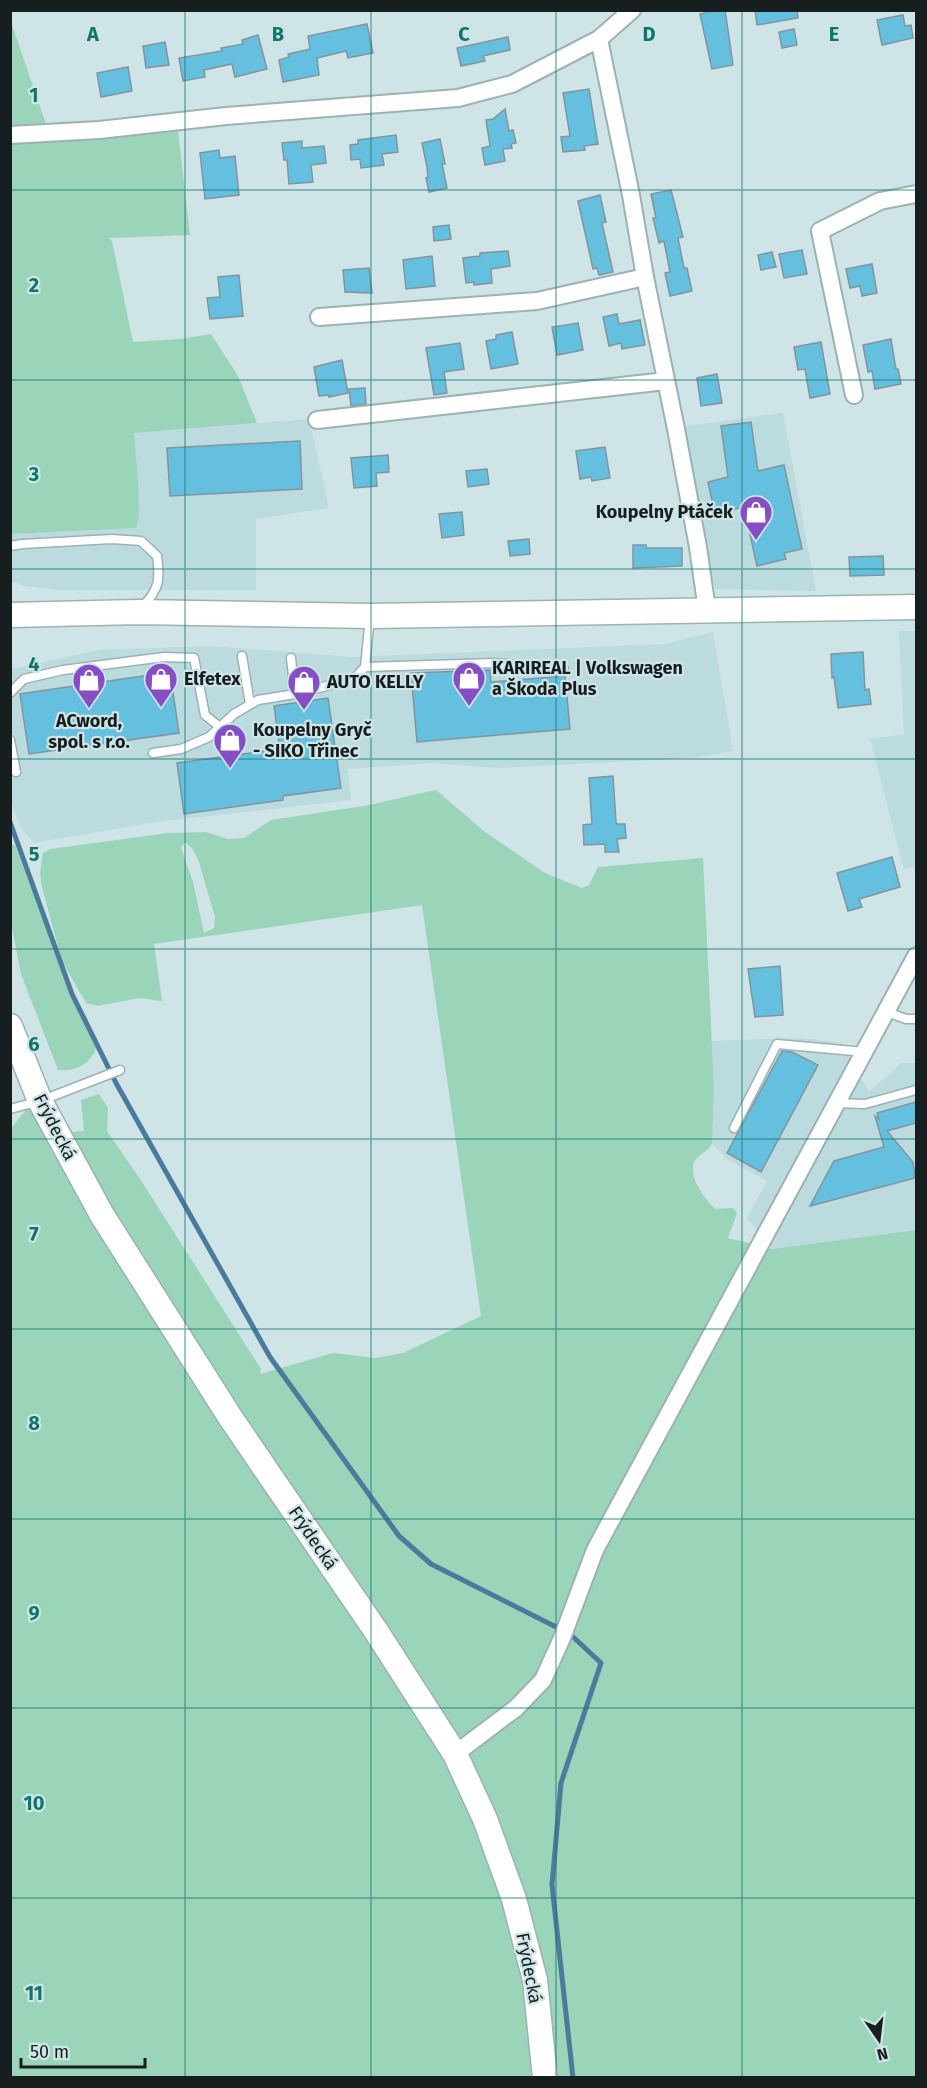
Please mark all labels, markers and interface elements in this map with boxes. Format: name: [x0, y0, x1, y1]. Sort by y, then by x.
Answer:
text: A: [86, 22, 100, 46]
text: B: [272, 22, 284, 46]
text: C: [458, 22, 470, 46]
text: D: [642, 22, 656, 46]
text: E: [829, 22, 839, 46]
text: 1: [29, 83, 39, 107]
text: 2: [29, 273, 39, 297]
text: 3: [28, 462, 39, 486]
shop icon: Koupelny Ptáček: [738, 494, 774, 541]
place label: Koupelny Ptáček: [596, 501, 734, 523]
text: 4: [28, 652, 40, 676]
place label: KARIREAL | Volkswagen a Škoda Plus: [492, 657, 683, 700]
shop icon: KARIREAL | Volkswagen a Škoda Plus: [451, 660, 487, 707]
shop icon: Elfetex: [143, 661, 179, 708]
shop icon: ACword, spol. s r.o.: [71, 662, 107, 709]
shop icon: AUTO KELLY: [286, 664, 322, 711]
place label: Elfetex: [184, 668, 241, 690]
place label: AUTO KELLY: [326, 671, 424, 693]
place label: ACword, spol. s r.o.: [48, 710, 130, 753]
place label: Koupelny Gryč - SIKO Třinec: [253, 719, 372, 762]
shop icon: Koupelny Gryč - SIKO Třinec: [212, 722, 248, 769]
text: 5: [29, 842, 40, 866]
text: 6: [28, 1032, 40, 1056]
street label: Frýdecká: [29, 1090, 81, 1164]
text: 7: [29, 1222, 39, 1246]
text: 8: [28, 1411, 40, 1435]
street label: Frýdecká: [284, 1502, 342, 1574]
text: 9: [28, 1601, 40, 1625]
text: 10: [24, 1791, 44, 1815]
street label: Frýdecká: [511, 1931, 547, 2005]
text: 11: [25, 1981, 43, 2005]
north arrow: [849, 2010, 909, 2070]
scale bar: [21, 2031, 146, 2069]
text: 50 m: [30, 2041, 69, 2063]
text: N: [875, 2044, 890, 2065]

